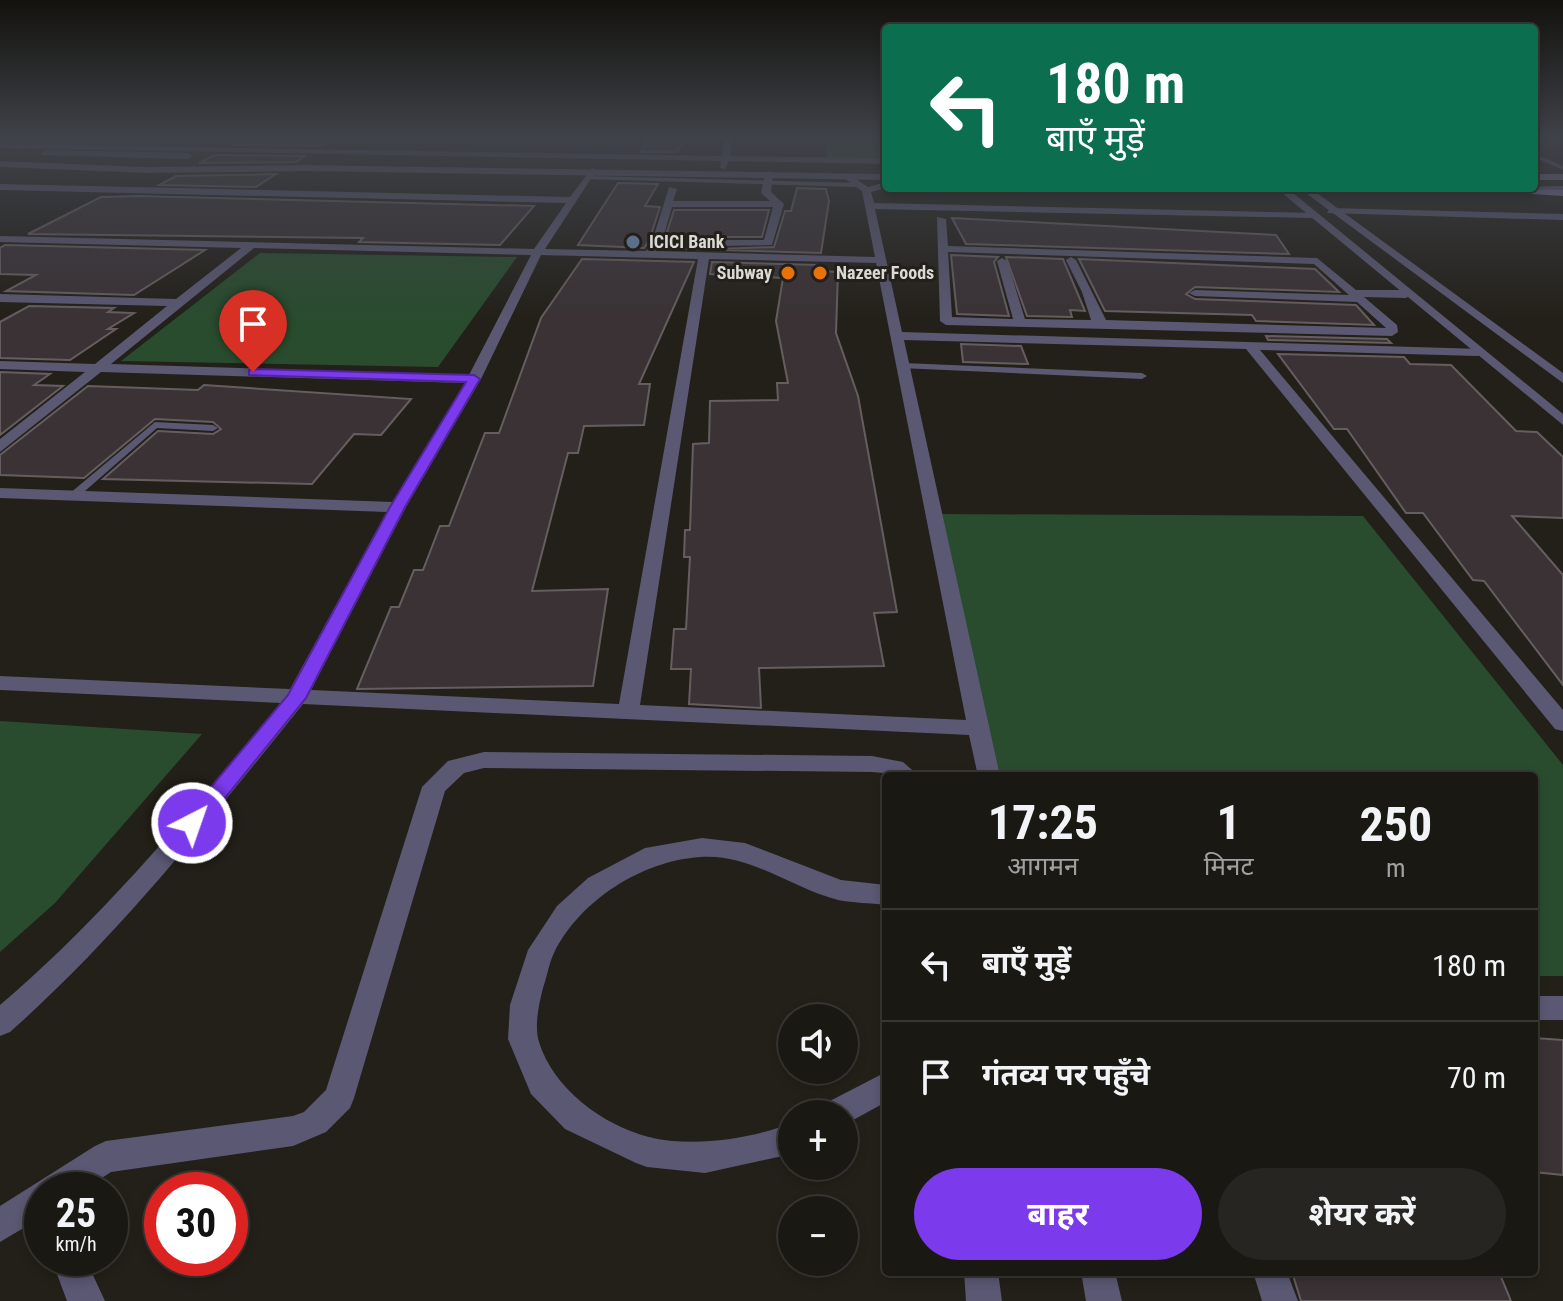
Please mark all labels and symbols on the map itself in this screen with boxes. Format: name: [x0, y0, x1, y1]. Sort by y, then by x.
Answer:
place label: ICICI Bank: [649, 231, 725, 252]
marker: ICICI Bank: [624, 233, 642, 251]
place label: Subway: [717, 262, 772, 283]
place label: Nazeer Foods: [836, 262, 934, 283]
marker: Subway: [779, 264, 797, 282]
marker: Nazeer Foods: [811, 264, 829, 282]
pin: [219, 290, 287, 372]
position arrow: [150, 781, 234, 865]
speed limit sign: 30: [144, 1172, 248, 1276]

